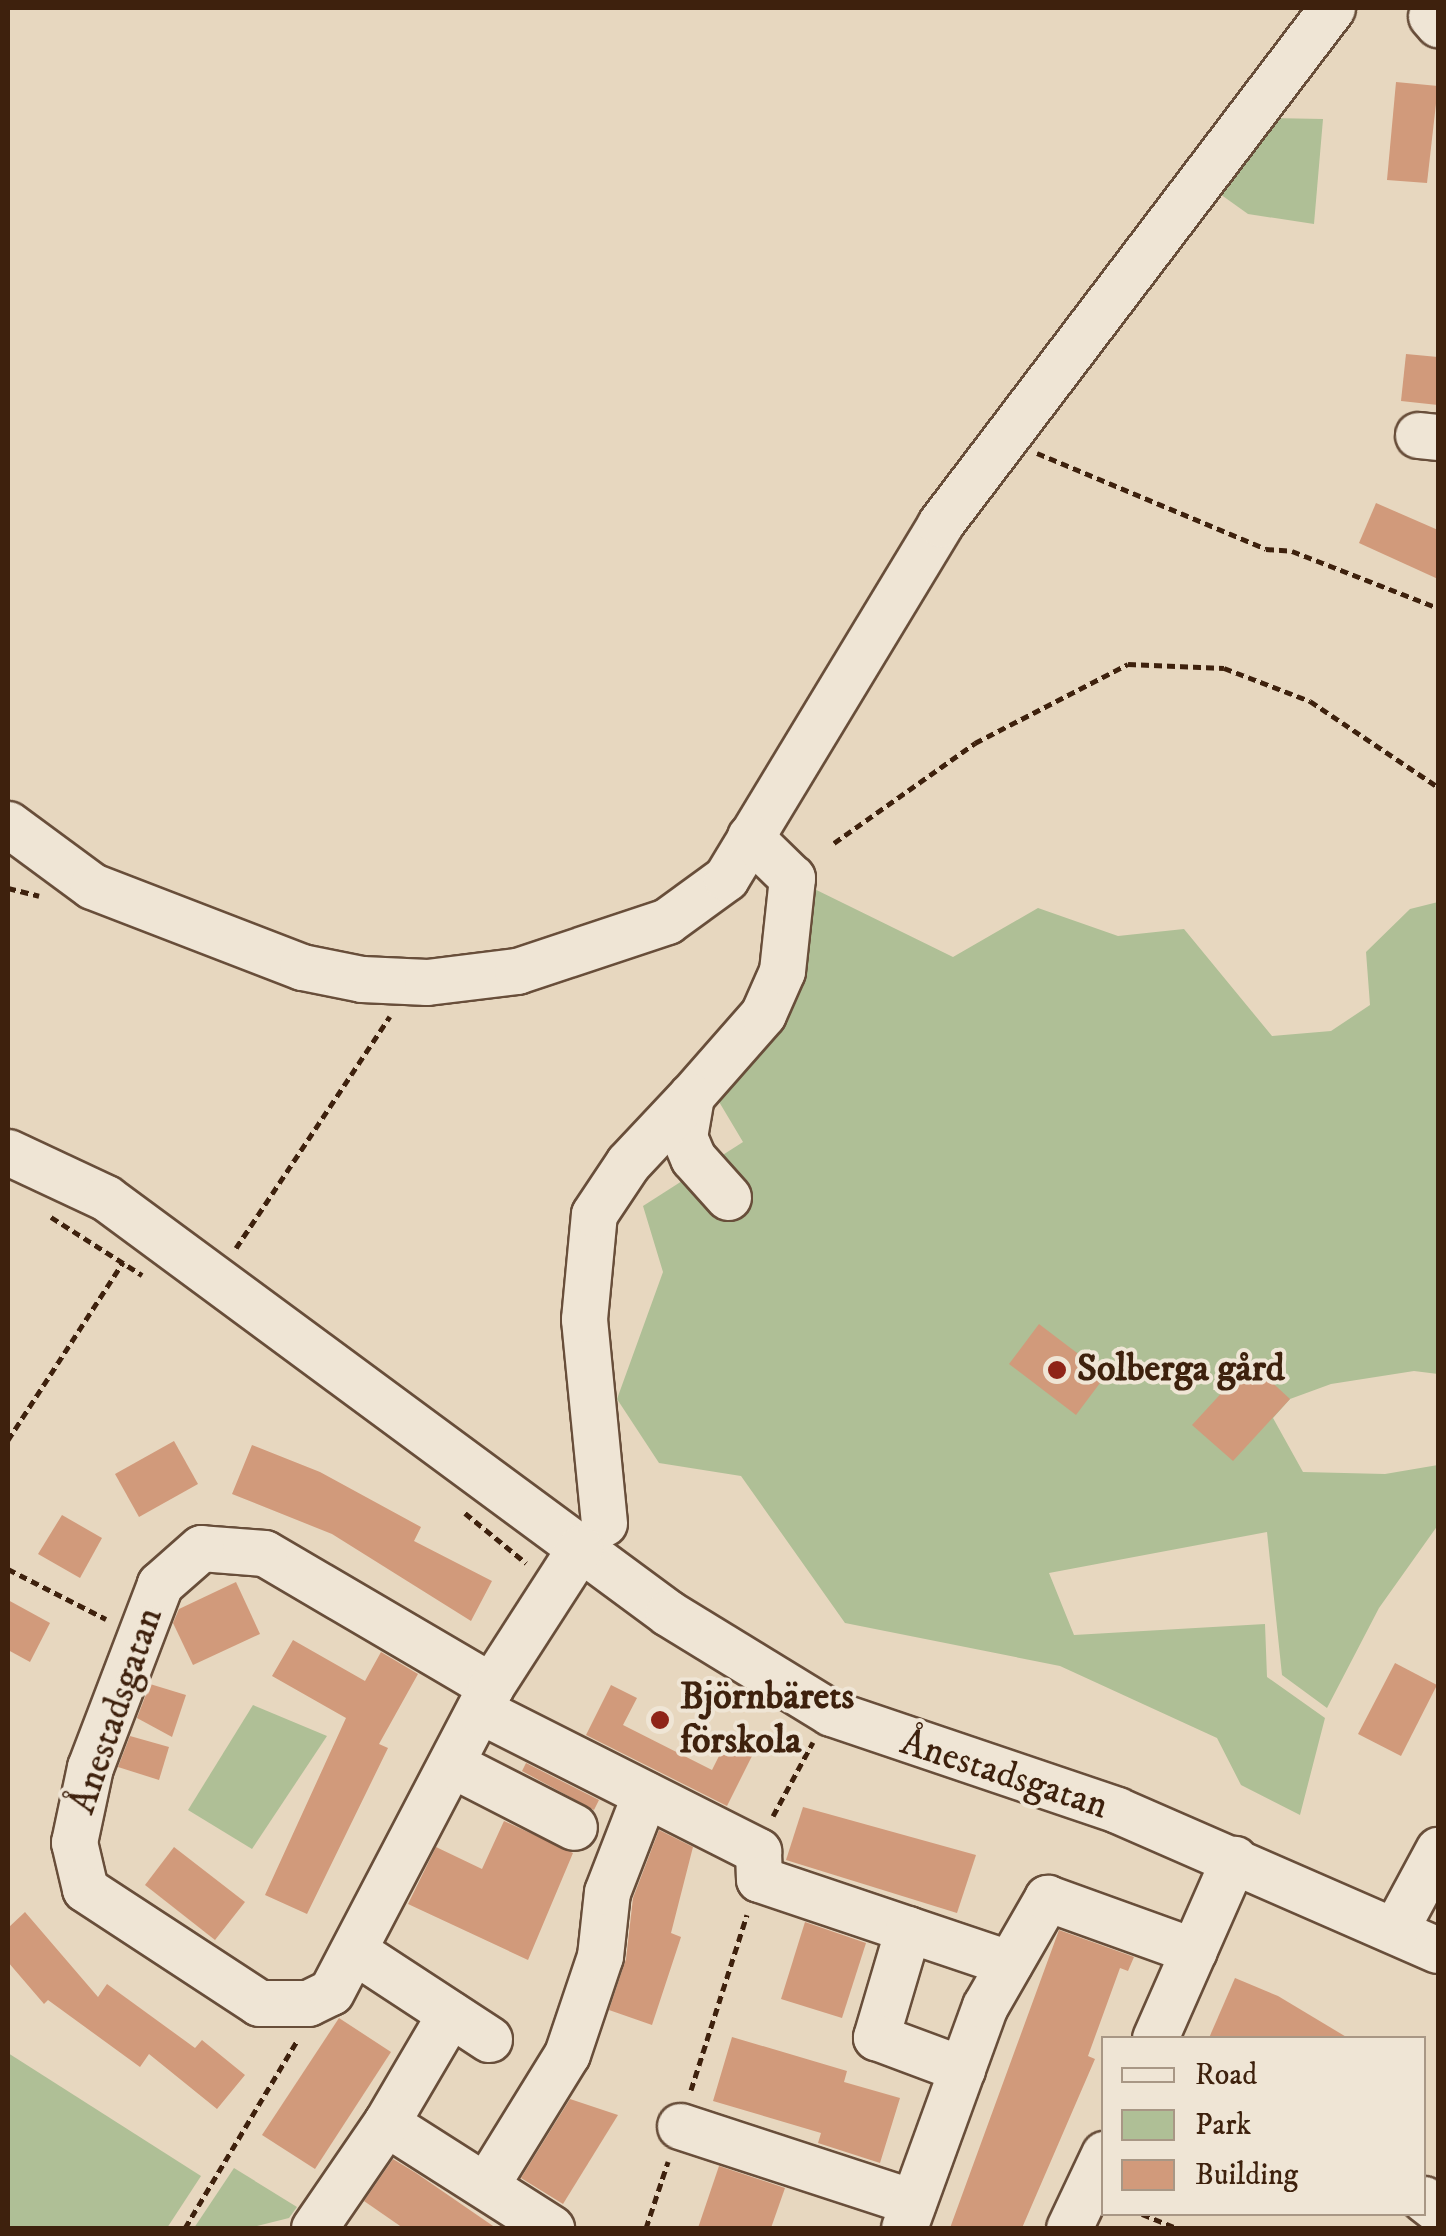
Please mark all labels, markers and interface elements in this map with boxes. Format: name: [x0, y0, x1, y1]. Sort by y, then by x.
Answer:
place label: Solberga gård: [1077, 1347, 1285, 1393]
marker: Solberga gård: [1046, 1359, 1068, 1381]
street label: Ånestadsgatan: [60, 1602, 174, 1820]
place label: Björnbärets förskola: [680, 1675, 854, 1765]
marker: Björnbärets förskola: [649, 1709, 671, 1731]
street label: Ånestadsgatan: [895, 1720, 1113, 1830]
legend: [1101, 2036, 1426, 2216]
text: Road: [1195, 2057, 1257, 2094]
text: Park: [1195, 2107, 1251, 2144]
text: Building: [1195, 2157, 1298, 2194]

